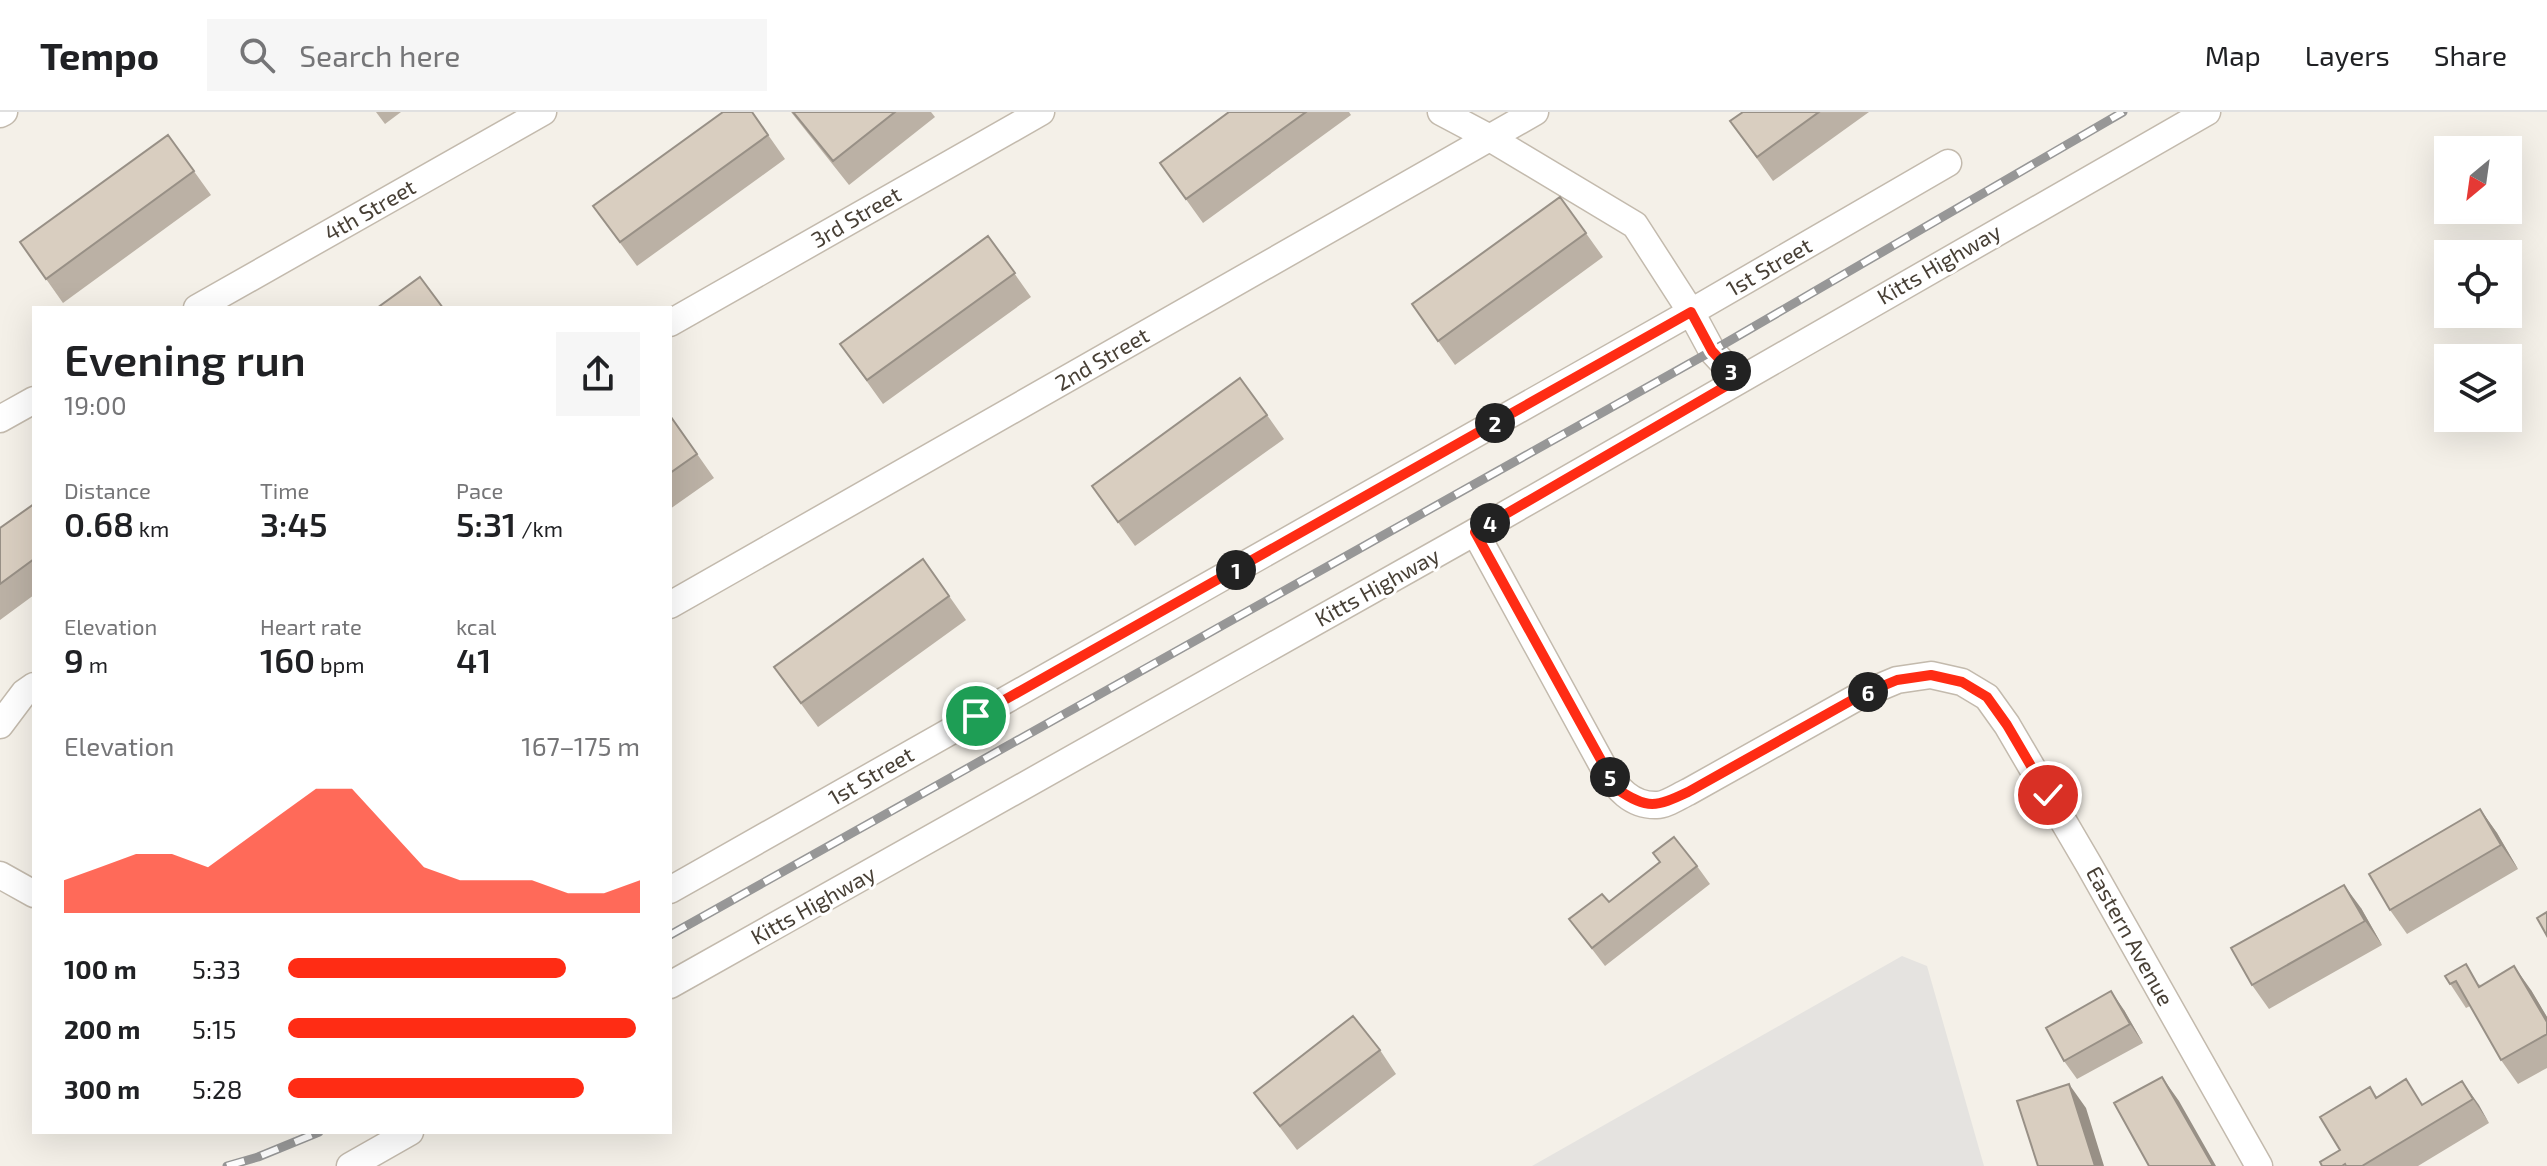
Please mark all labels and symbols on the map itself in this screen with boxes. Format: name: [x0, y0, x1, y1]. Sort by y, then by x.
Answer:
north arrow: [2434, 136, 2522, 224]
street label: 4th Street: [319, 173, 420, 246]
street label: 3rd Street: [806, 180, 905, 252]
street label: Kitts Highway: [1872, 217, 2005, 309]
street label: 1st Street: [1721, 231, 1816, 301]
street label: 2nd Street: [1050, 321, 1153, 395]
pin: 3: [1711, 351, 1751, 391]
pin: 2: [1475, 403, 1515, 443]
pin: 4: [1470, 503, 1510, 543]
street label: Kitts Highway: [1310, 541, 1444, 631]
pin: 1: [1216, 550, 1256, 590]
pin: 6: [1848, 672, 1888, 712]
pin: [942, 682, 1010, 750]
street label: 1st Street: [823, 740, 918, 810]
pin: 5: [1590, 757, 1630, 797]
pin: [2014, 761, 2082, 829]
street label: Kitts Highway: [746, 859, 880, 949]
street label: Eastern Avenue: [2082, 861, 2180, 1010]

